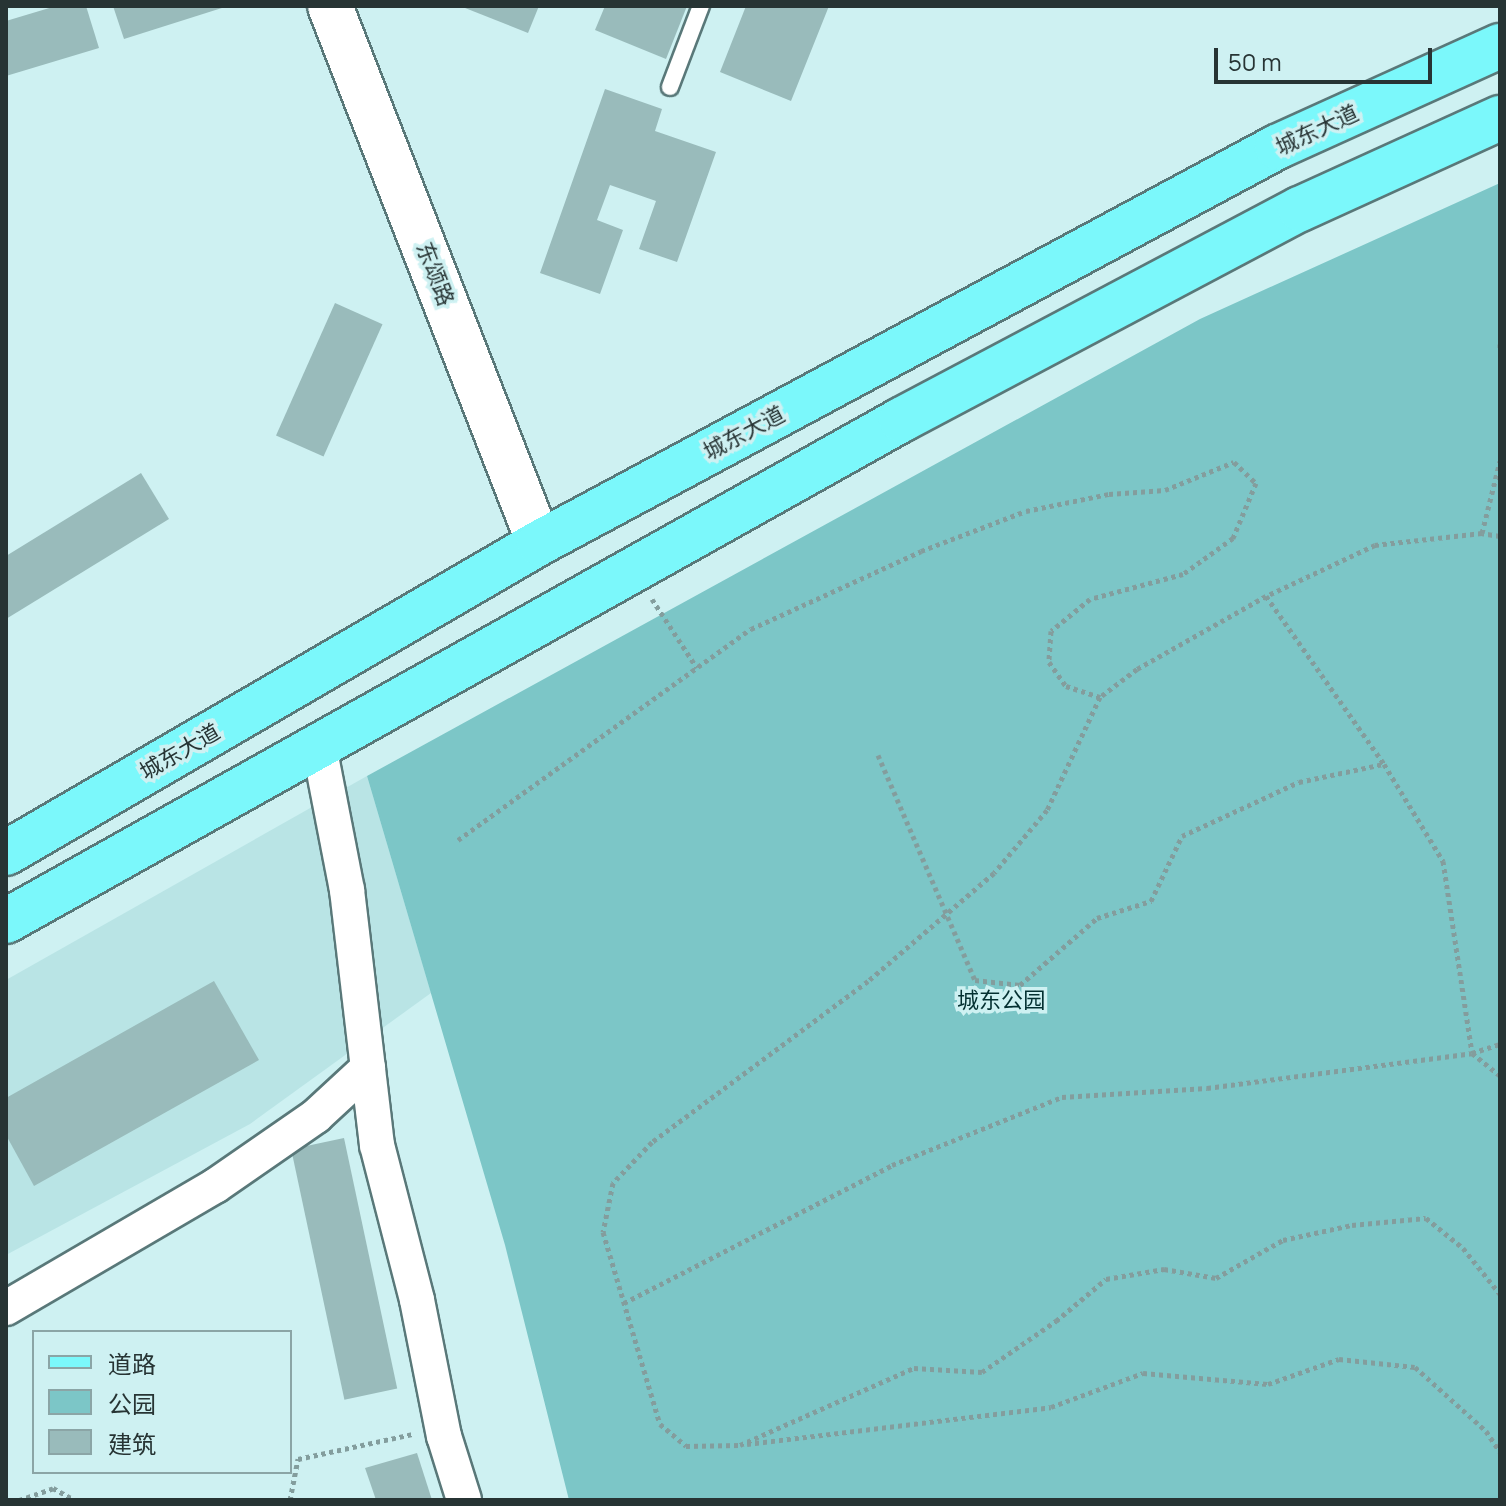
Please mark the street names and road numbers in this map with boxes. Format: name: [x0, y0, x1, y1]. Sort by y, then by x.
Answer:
street label: 城东大道: [1272, 99, 1362, 161]
street label: 东颂路: [411, 238, 459, 310]
street label: 城东大道: [699, 401, 789, 465]
street label: 城东大道: [135, 719, 225, 785]

